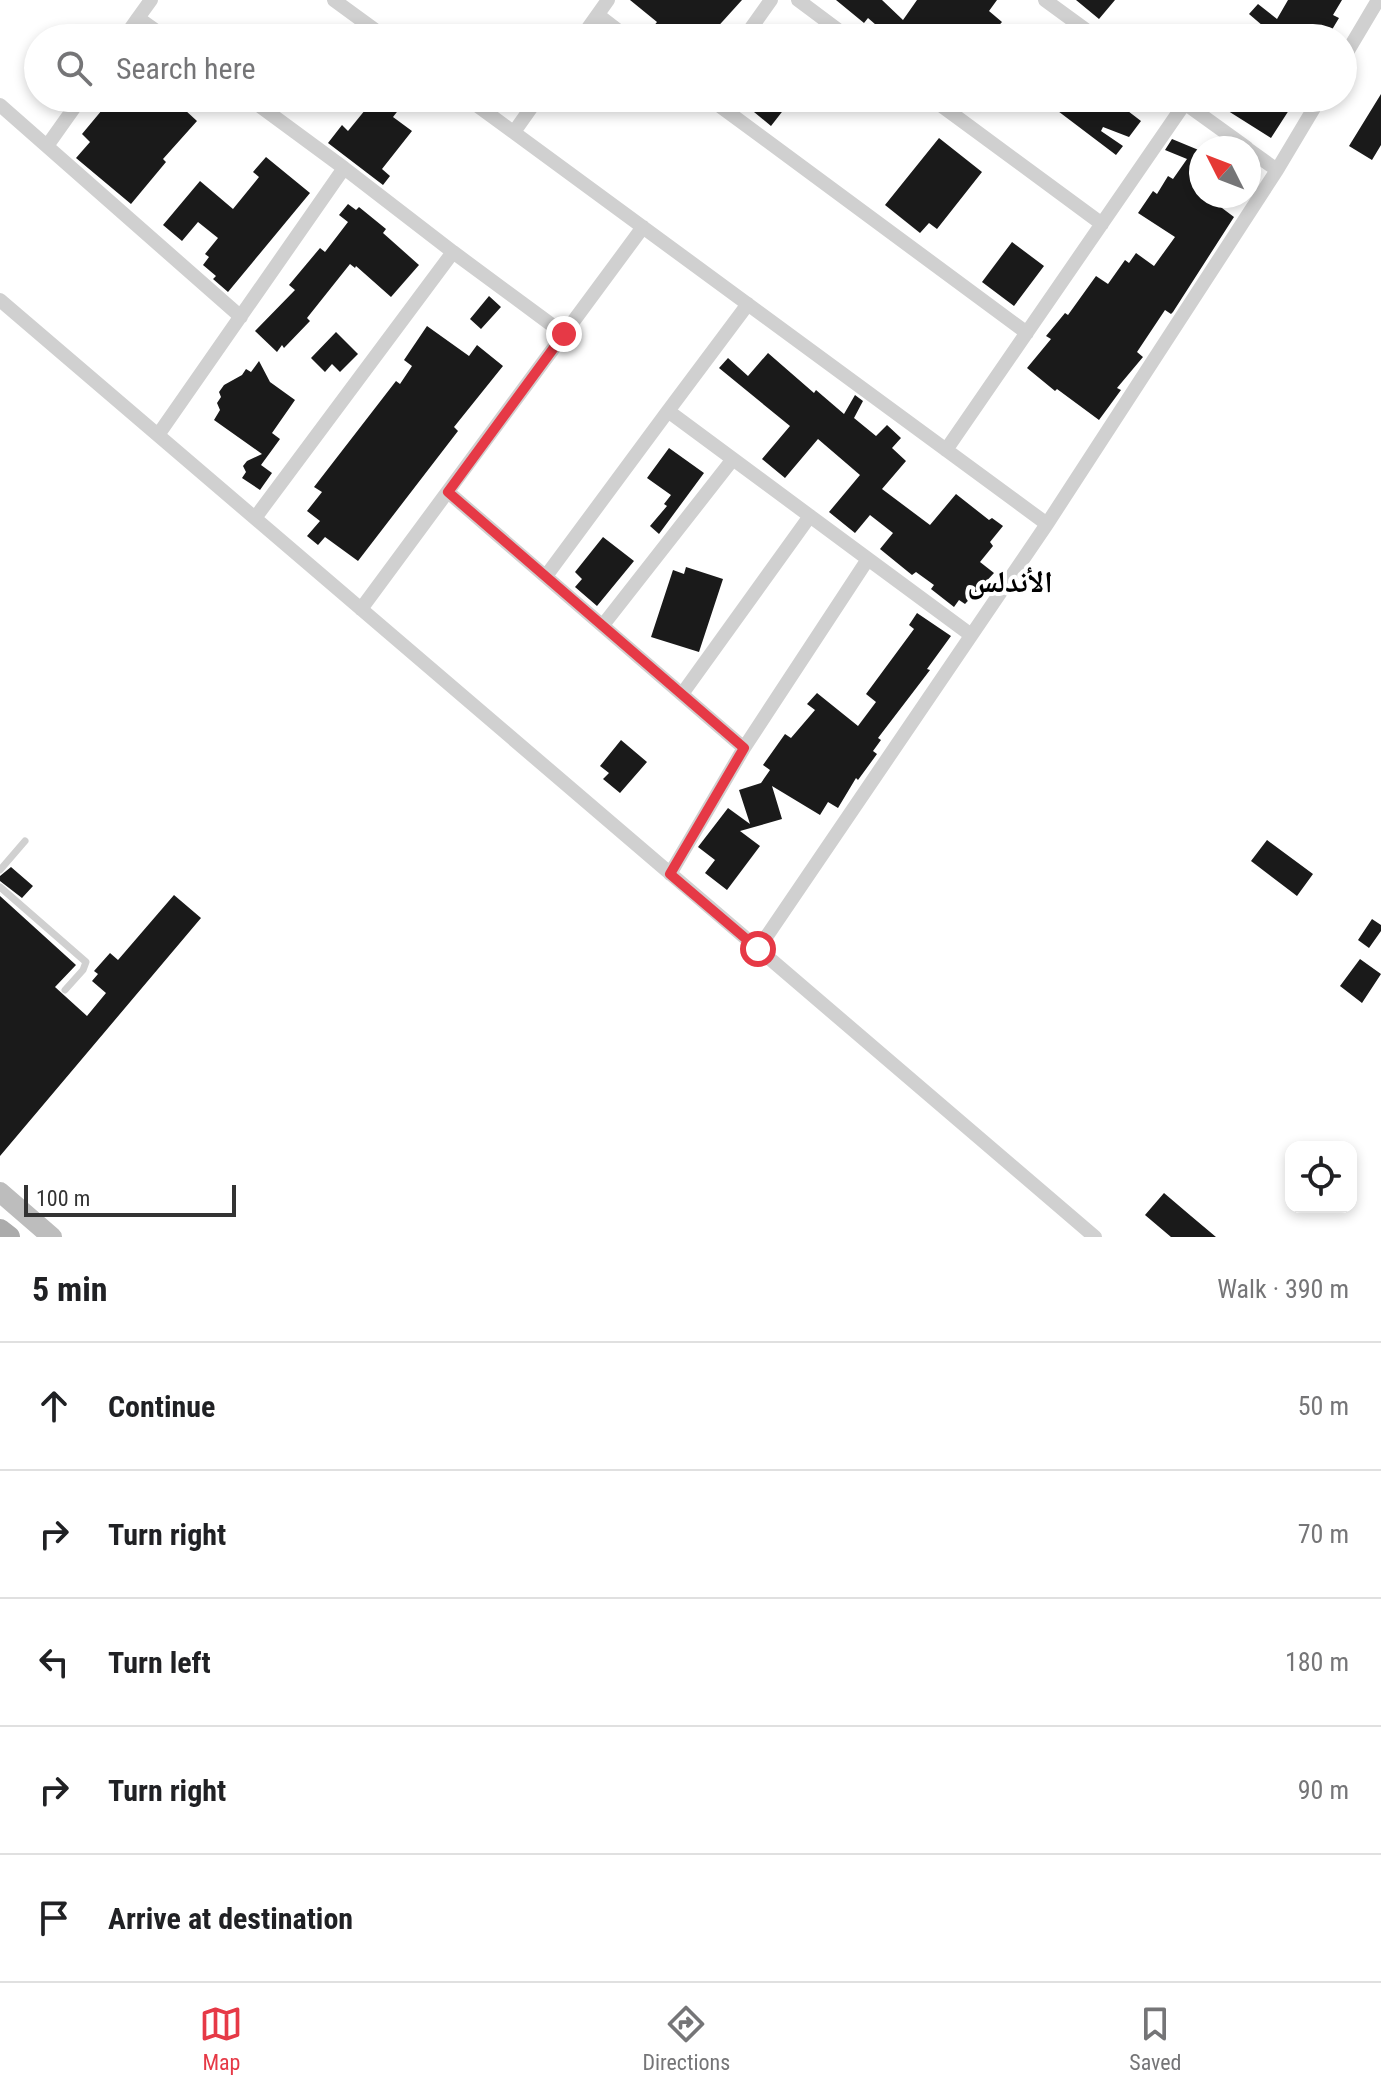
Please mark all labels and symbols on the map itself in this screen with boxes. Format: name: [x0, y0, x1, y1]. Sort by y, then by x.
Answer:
north arrow: [1189, 136, 1261, 208]
route end: [546, 316, 582, 352]
district label: الأندلس: [967, 564, 1053, 600]
route start: [740, 931, 776, 967]
scale bar: [24, 1181, 236, 1217]

